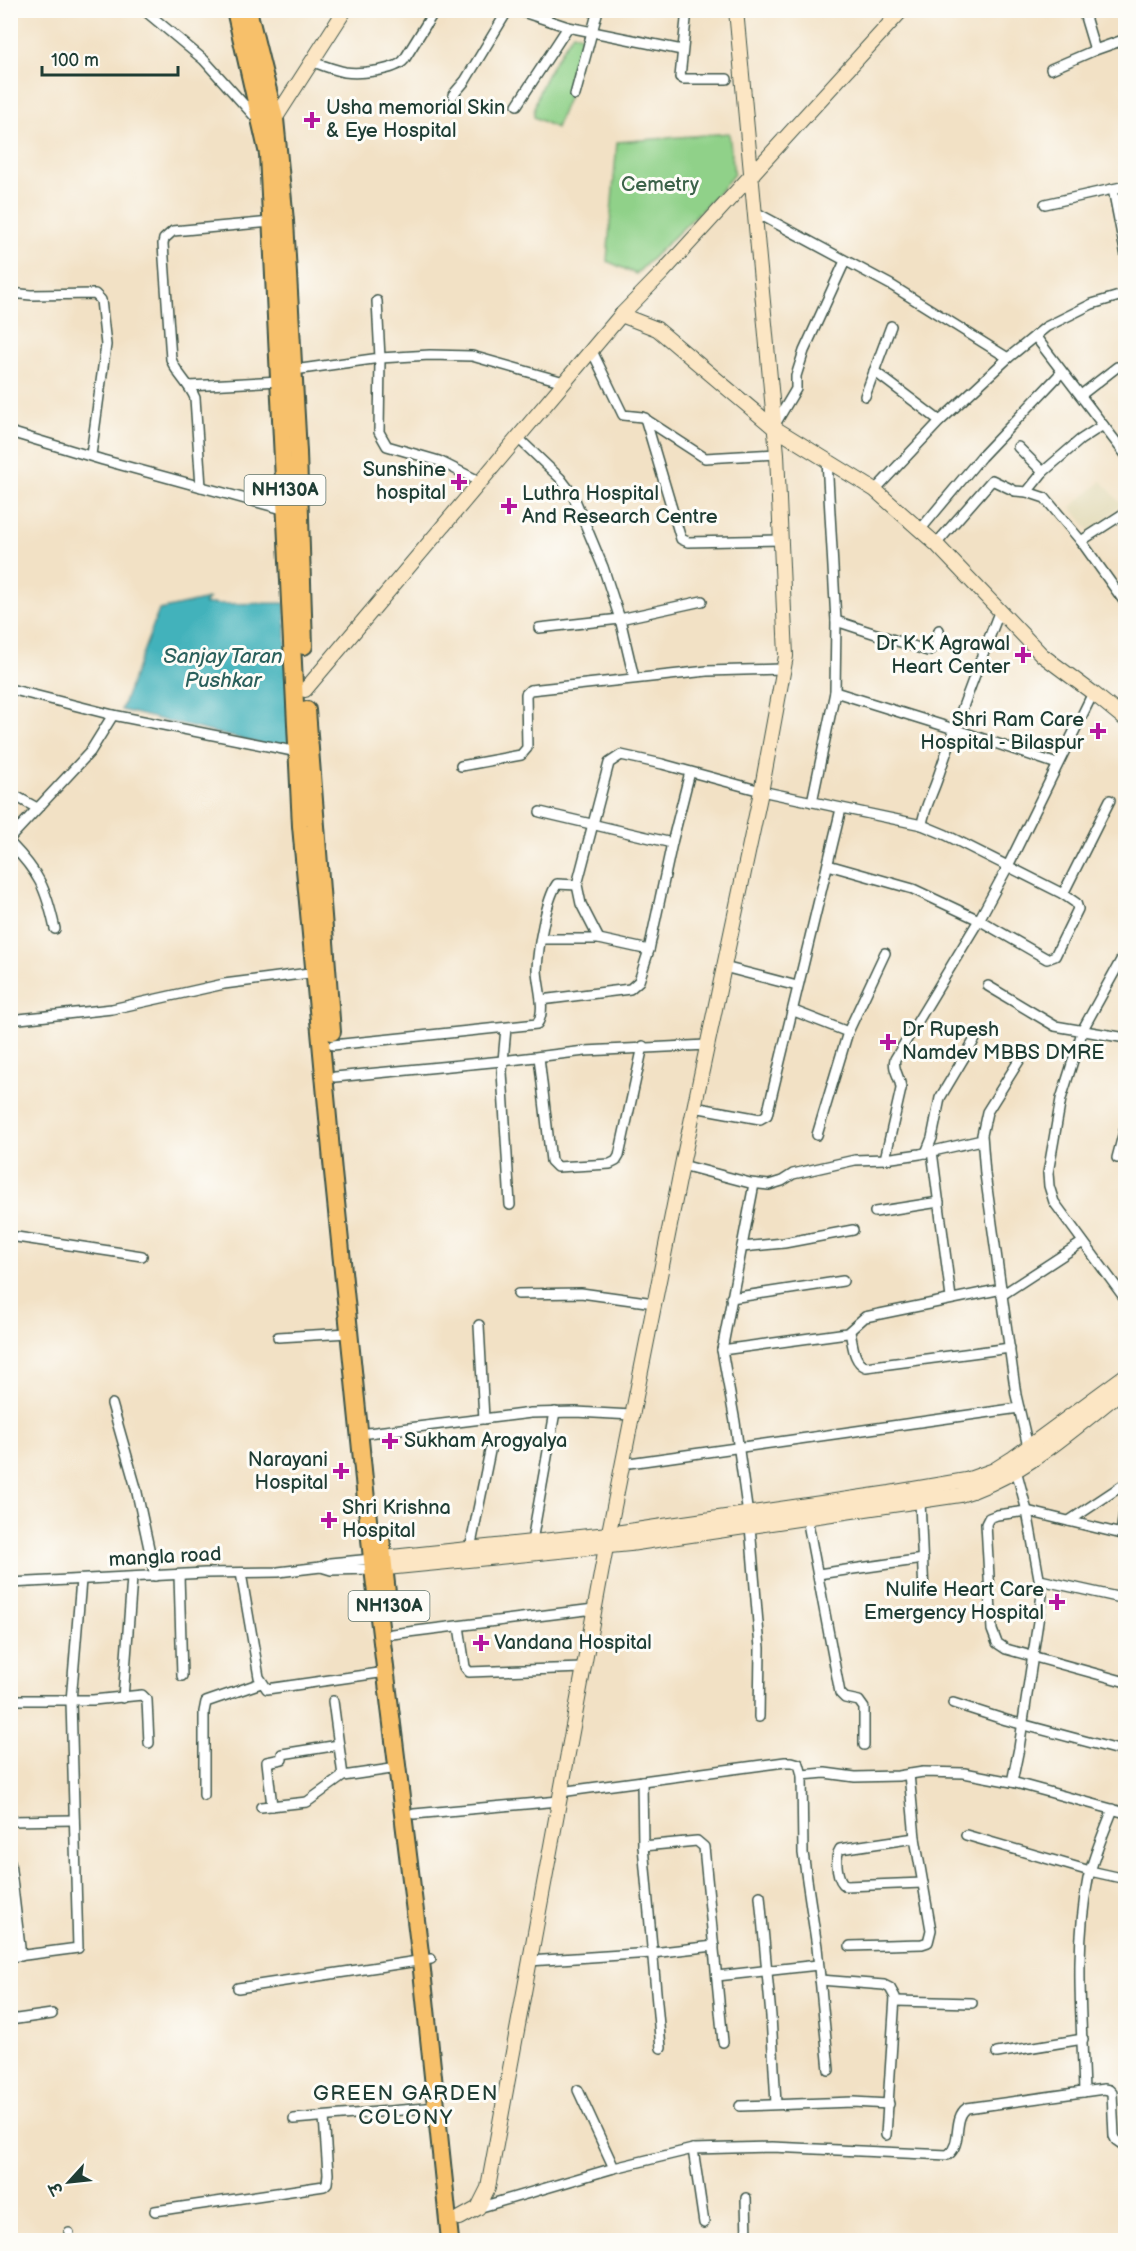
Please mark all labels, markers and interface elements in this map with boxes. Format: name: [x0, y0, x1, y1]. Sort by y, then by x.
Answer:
scale bar: [42, 39, 178, 77]
text: 100 m: [51, 50, 99, 71]
place label: Usha memorial Skin & Eye Hospital: [326, 96, 505, 143]
marker: Usha memorial Skin & Eye Hospital: [303, 111, 321, 129]
park label: Cemetry: [621, 173, 699, 197]
place label: Sunshine hospital: [363, 458, 446, 505]
marker: Sunshine hospital: [450, 473, 468, 491]
road number: NH130A: [244, 475, 326, 505]
place label: Luthra Hospital And Research Centre: [522, 482, 718, 529]
marker: Luthra Hospital And Research Centre: [500, 497, 518, 515]
place label: Dr K K Agrawal Heart Center: [876, 632, 1011, 679]
water label: Sanjay Taran Pushkar: [163, 644, 283, 693]
marker: Dr K K Agrawal Heart Center: [1014, 646, 1032, 664]
place label: Shri Ram Care Hospital - Bilaspur: [920, 708, 1085, 755]
marker: Shri Ram Care Hospital - Bilaspur: [1089, 722, 1107, 740]
place label: Dr Rupesh Namdev MBBS DMRE: [902, 1018, 1105, 1065]
marker: Dr Rupesh Namdev MBBS DMRE: [879, 1033, 897, 1051]
place label: Sukham Arogyalya: [404, 1429, 567, 1453]
marker: Sukham Arogyalya: [381, 1432, 399, 1450]
place label: Narayani Hospital: [248, 1448, 328, 1495]
marker: Narayani Hospital: [332, 1462, 350, 1480]
place label: Shri Krishna Hospital: [342, 1496, 451, 1543]
marker: Shri Krishna Hospital: [320, 1511, 338, 1529]
street label: mangla road: [108, 1542, 222, 1572]
place label: Nulife Heart Care Emergency Hospital: [864, 1578, 1044, 1625]
road number: NH130A: [348, 1591, 430, 1621]
marker: Nulife Heart Care Emergency Hospital: [1048, 1593, 1066, 1611]
place label: Vandana Hospital: [494, 1631, 652, 1655]
marker: Vandana Hospital: [472, 1634, 490, 1652]
district label: GREEN GARDEN COLONY: [313, 2081, 499, 2130]
north arrow: [39, 2152, 99, 2212]
text: उ: [45, 2178, 69, 2199]

